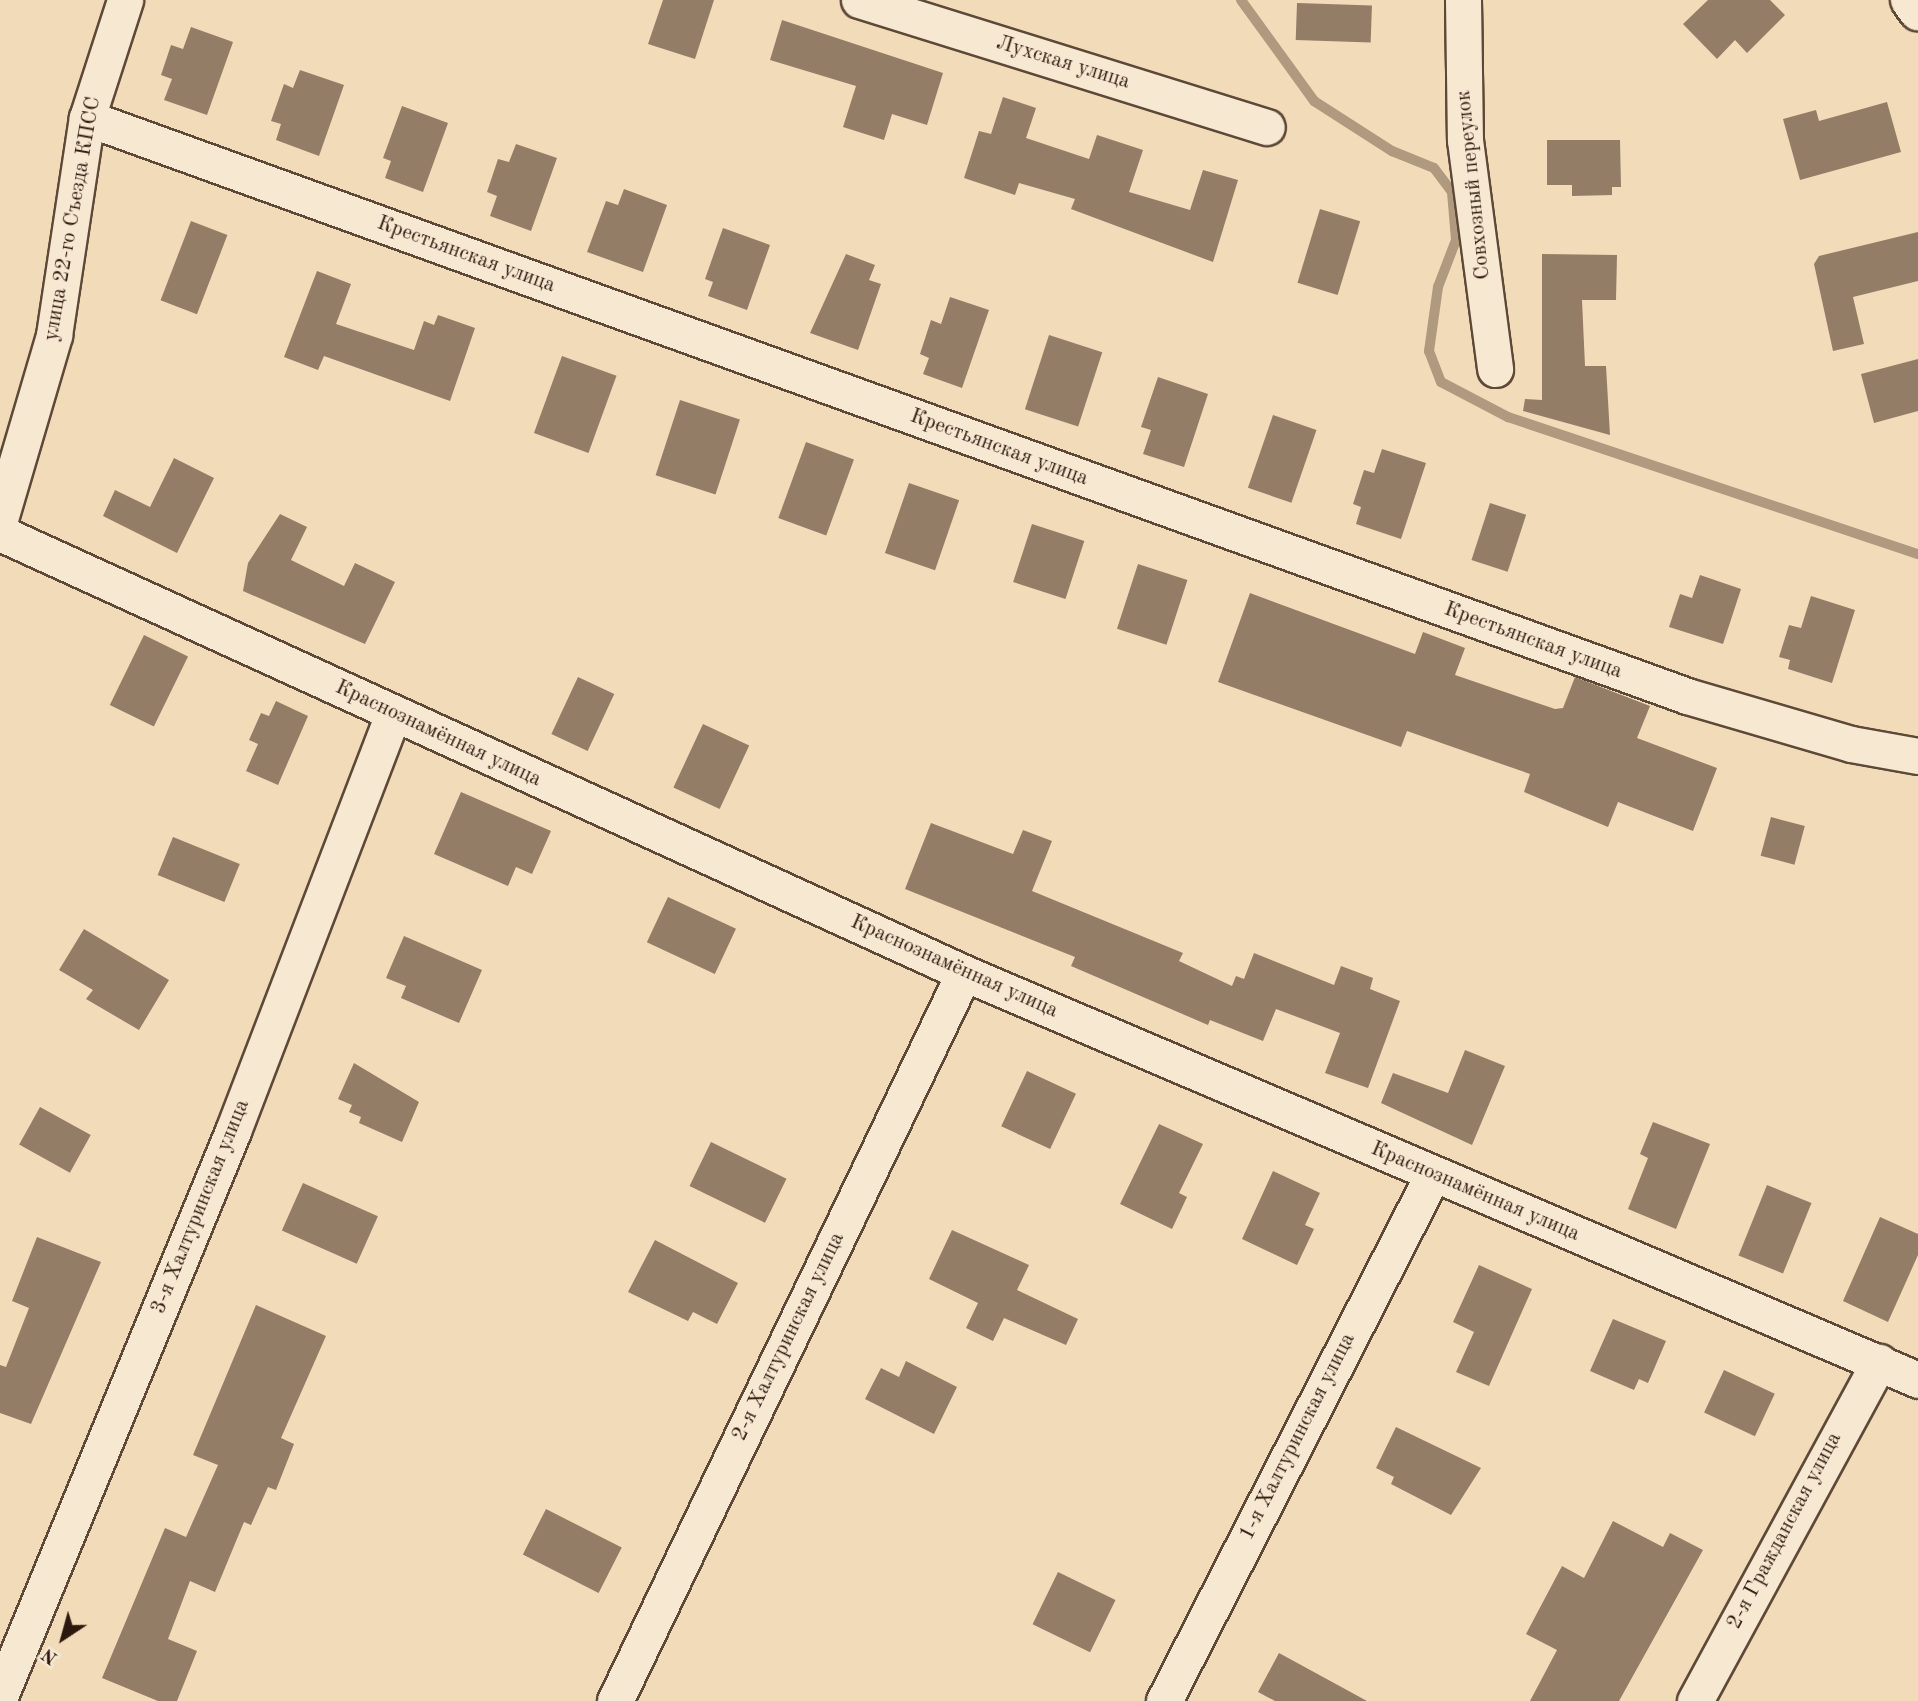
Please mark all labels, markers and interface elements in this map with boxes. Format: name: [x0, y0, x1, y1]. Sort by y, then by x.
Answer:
street label: Лухская улица: [993, 31, 1133, 95]
street label: Совхозный переулок: [1452, 89, 1496, 281]
street label: улица 22-го Съезда КПСС: [39, 95, 107, 343]
street label: Крестьянская улица: [374, 211, 558, 299]
street label: Крестьянская улица: [907, 404, 1091, 492]
street label: Крестьянская улица: [1441, 597, 1625, 685]
street label: Краснознамённая улица: [331, 675, 545, 793]
street label: Краснознамённая улица: [846, 910, 1062, 1024]
street label: 3-я Халтуринская улица: [146, 1096, 256, 1318]
street label: Краснознамённая улица: [1367, 1137, 1583, 1247]
street label: 2-я Халтуринская улица: [728, 1229, 850, 1445]
street label: 1-я Халтуринская улица: [1235, 1329, 1361, 1545]
street label: 2-я Гражданская улица: [1722, 1428, 1848, 1634]
north arrow: [28, 1603, 98, 1673]
text: N: [39, 1643, 62, 1667]

